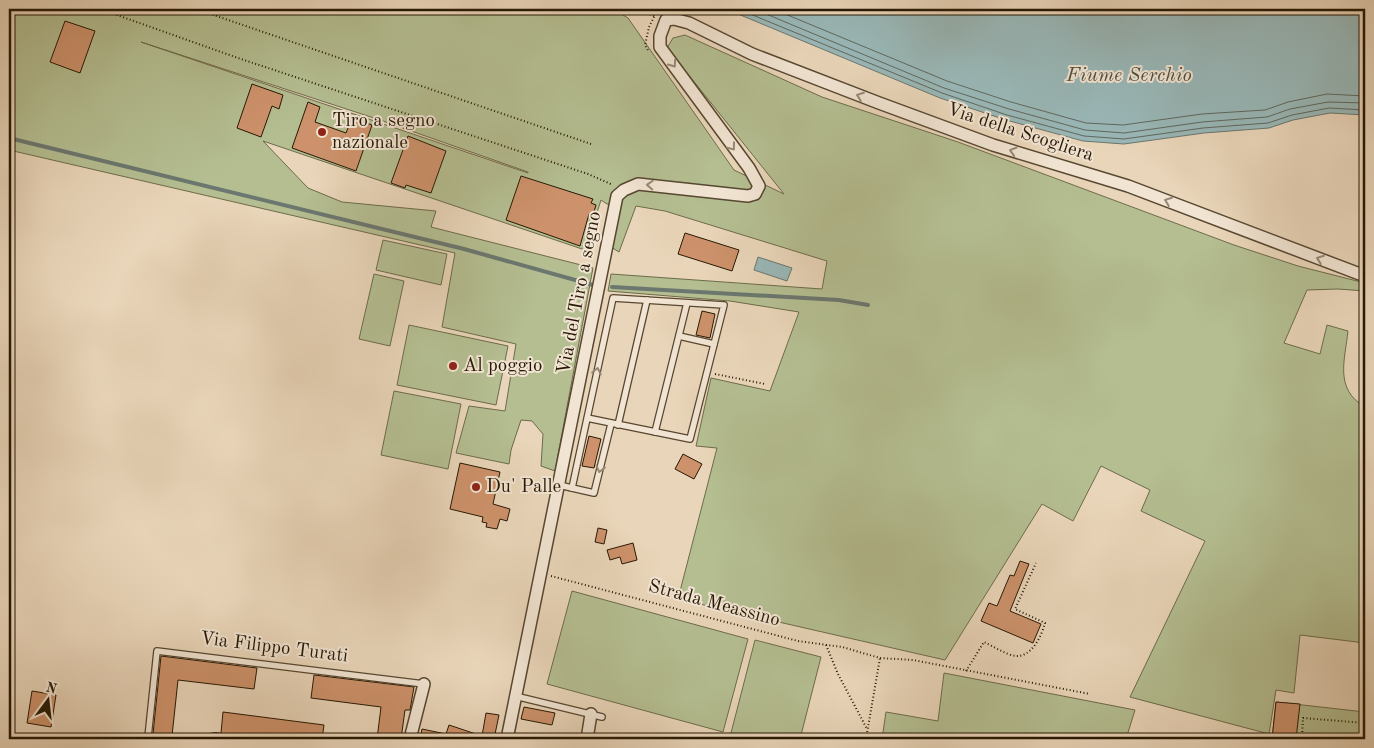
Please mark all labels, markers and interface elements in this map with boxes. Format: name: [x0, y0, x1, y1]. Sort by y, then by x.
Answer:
one-way arrow: [667, 58, 676, 68]
water label: Fiume Serchio: [1065, 66, 1192, 86]
one-way arrow: [857, 92, 865, 102]
street label: Via della Scogliera: [944, 100, 1096, 166]
place label: Tiro a segno nazionale: [332, 112, 435, 153]
marker: Tiro a segno nazionale: [316, 126, 328, 138]
one-way arrow: [727, 141, 735, 150]
one-way arrow: [1010, 147, 1018, 157]
one-way arrow: [645, 179, 653, 190]
one-way arrow: [1164, 197, 1173, 207]
street label: Via del Tiro a segno: [555, 210, 605, 376]
one-way arrow: [1316, 254, 1325, 265]
place label: Al poggio: [463, 357, 542, 376]
marker: Al poggio: [447, 360, 459, 372]
one-way arrow: [591, 366, 602, 375]
one-way arrow: [595, 465, 606, 474]
place label: Du' Palle: [486, 478, 561, 497]
marker: Du' Palle: [470, 481, 482, 493]
street label: Strada Meassino: [646, 577, 782, 631]
street label: Via Filippo Turati: [199, 629, 349, 667]
north arrow: [22, 676, 72, 726]
text: N: [44, 680, 58, 697]

